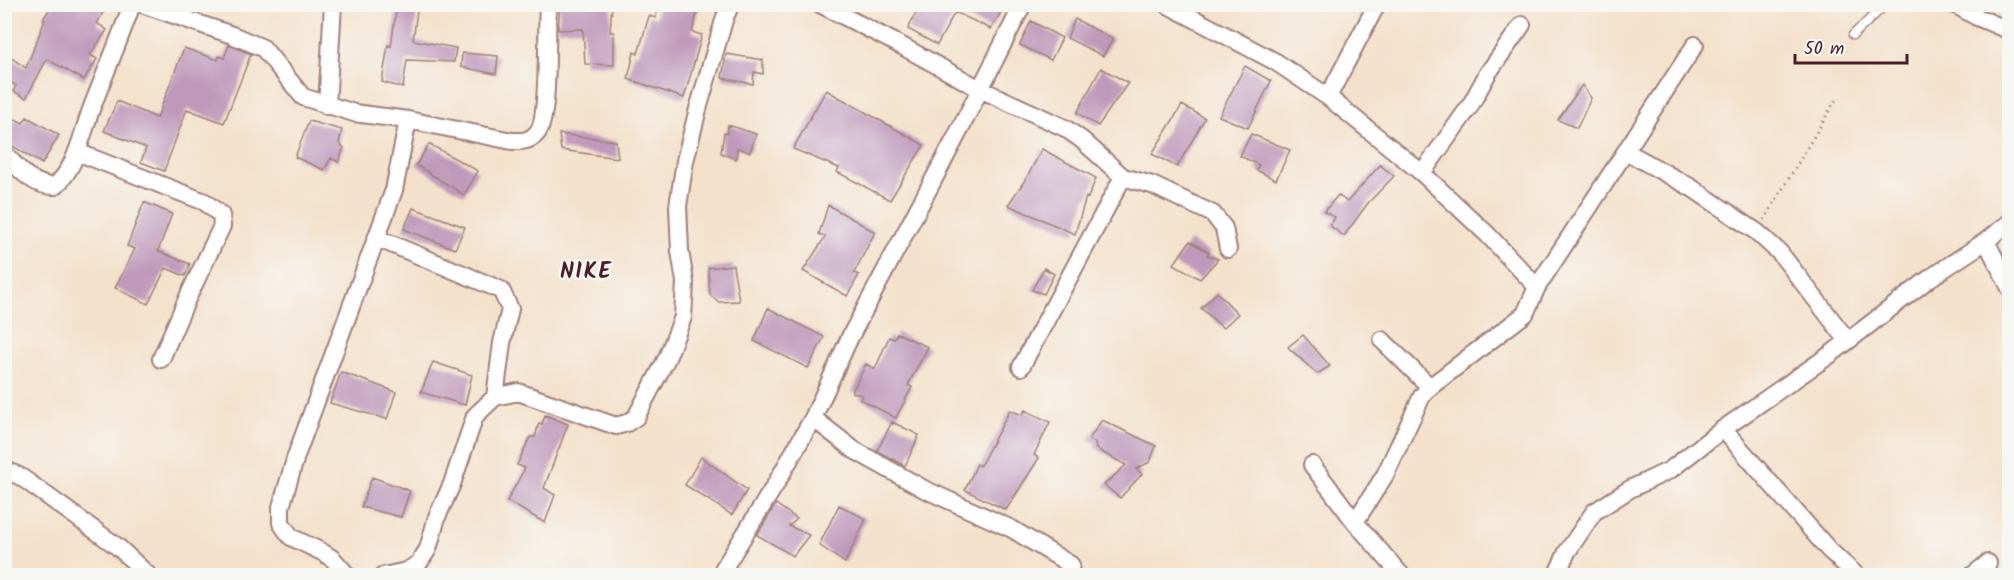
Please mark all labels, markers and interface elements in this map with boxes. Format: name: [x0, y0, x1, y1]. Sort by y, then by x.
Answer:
scale bar: [1795, 27, 1908, 65]
text: 50 m: [1804, 35, 1844, 64]
district label: NIKE: [560, 255, 612, 290]

